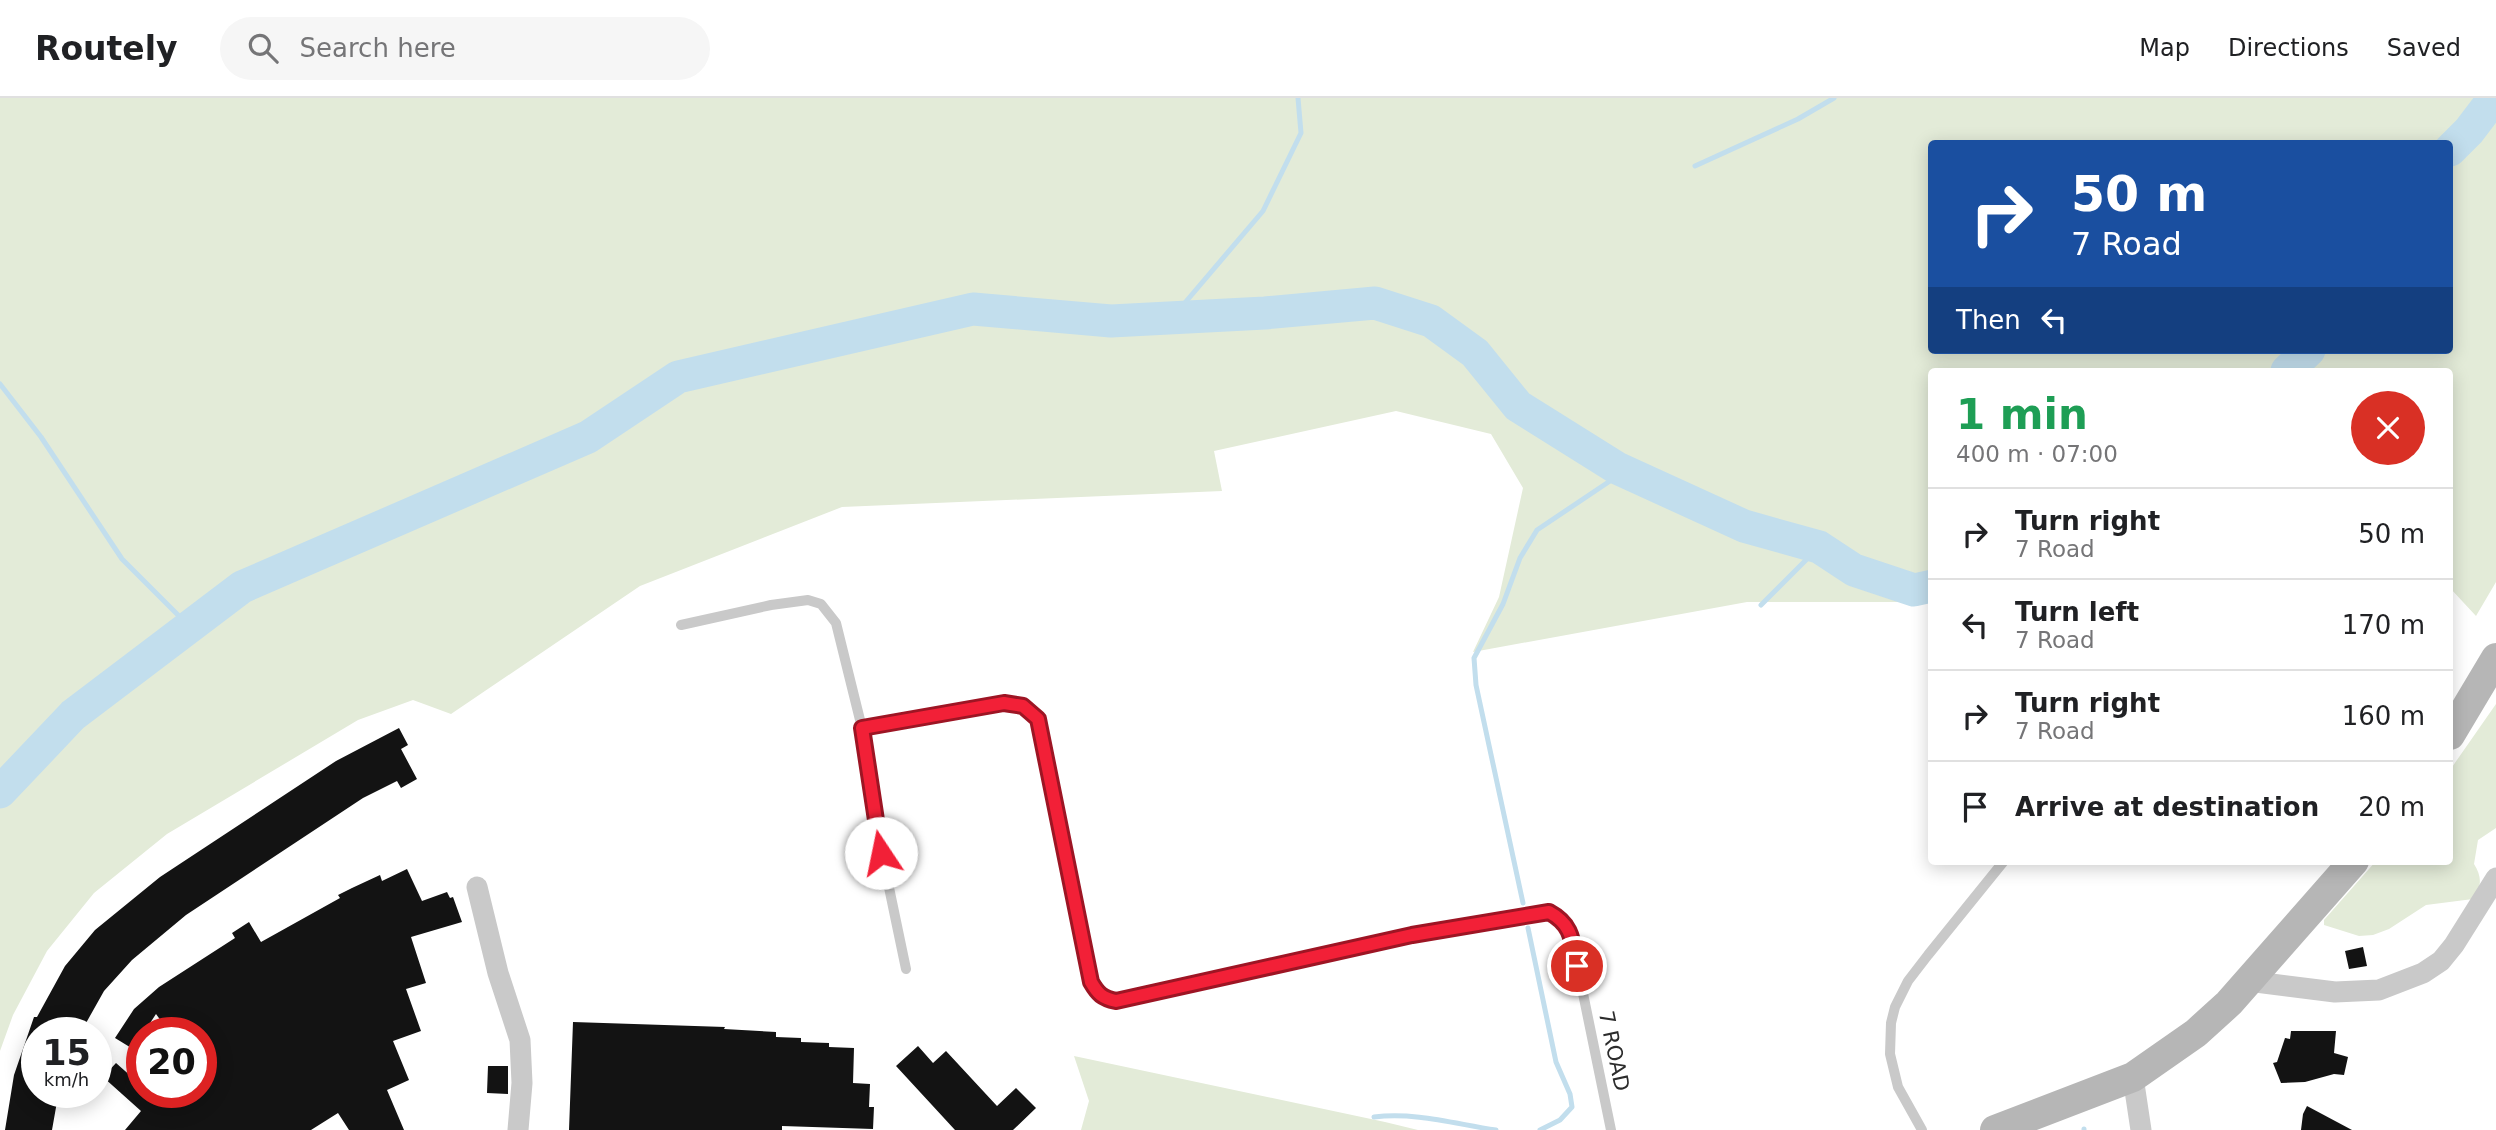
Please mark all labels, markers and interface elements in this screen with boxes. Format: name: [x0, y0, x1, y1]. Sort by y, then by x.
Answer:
search box: [220, 17, 710, 80]
text: Routely: [35, 29, 178, 68]
icon: search: [244, 29, 282, 67]
text: Search here: [300, 33, 456, 63]
text: Map: [2139, 34, 2190, 62]
text: Directions: [2228, 34, 2349, 62]
text: Saved: [2387, 34, 2461, 62]
text: 50 m: [2071, 166, 2207, 223]
icon: right: [1956, 168, 2047, 259]
text: 7 Road: [2071, 225, 2182, 263]
icon: left: [2035, 301, 2073, 339]
text: Then: [1956, 305, 2021, 335]
text: 1 min: [1956, 390, 2088, 439]
button: close: [2351, 391, 2425, 465]
text: 400 m · 07:00: [1956, 441, 2118, 467]
text: Turn right: [2015, 506, 2160, 536]
icon: right: [1956, 515, 1994, 553]
text: 50 m: [2358, 519, 2425, 549]
text: 7 Road: [2015, 536, 2095, 562]
text: Turn left: [2015, 597, 2139, 627]
icon: left: [1956, 606, 1994, 644]
text: 170 m: [2342, 610, 2425, 640]
text: 7 Road: [2015, 627, 2095, 653]
text: Turn right: [2015, 688, 2160, 718]
icon: right: [1956, 697, 1994, 735]
text: 160 m: [2342, 701, 2425, 731]
text: 7 Road: [2015, 718, 2095, 744]
icon: arrive: [1956, 788, 1994, 826]
text: Arrive at destination: [2015, 792, 2319, 822]
text: 20 m: [2358, 792, 2425, 822]
position arrow: [844, 816, 918, 890]
pin: [1547, 936, 1607, 996]
icon: arrive: [1558, 947, 1596, 985]
street label: 7 ROAD: [1594, 1009, 1634, 1093]
speed limit sign: 20: [126, 1017, 217, 1108]
text: 15: [42, 1033, 91, 1073]
text: km/h: [44, 1069, 89, 1090]

